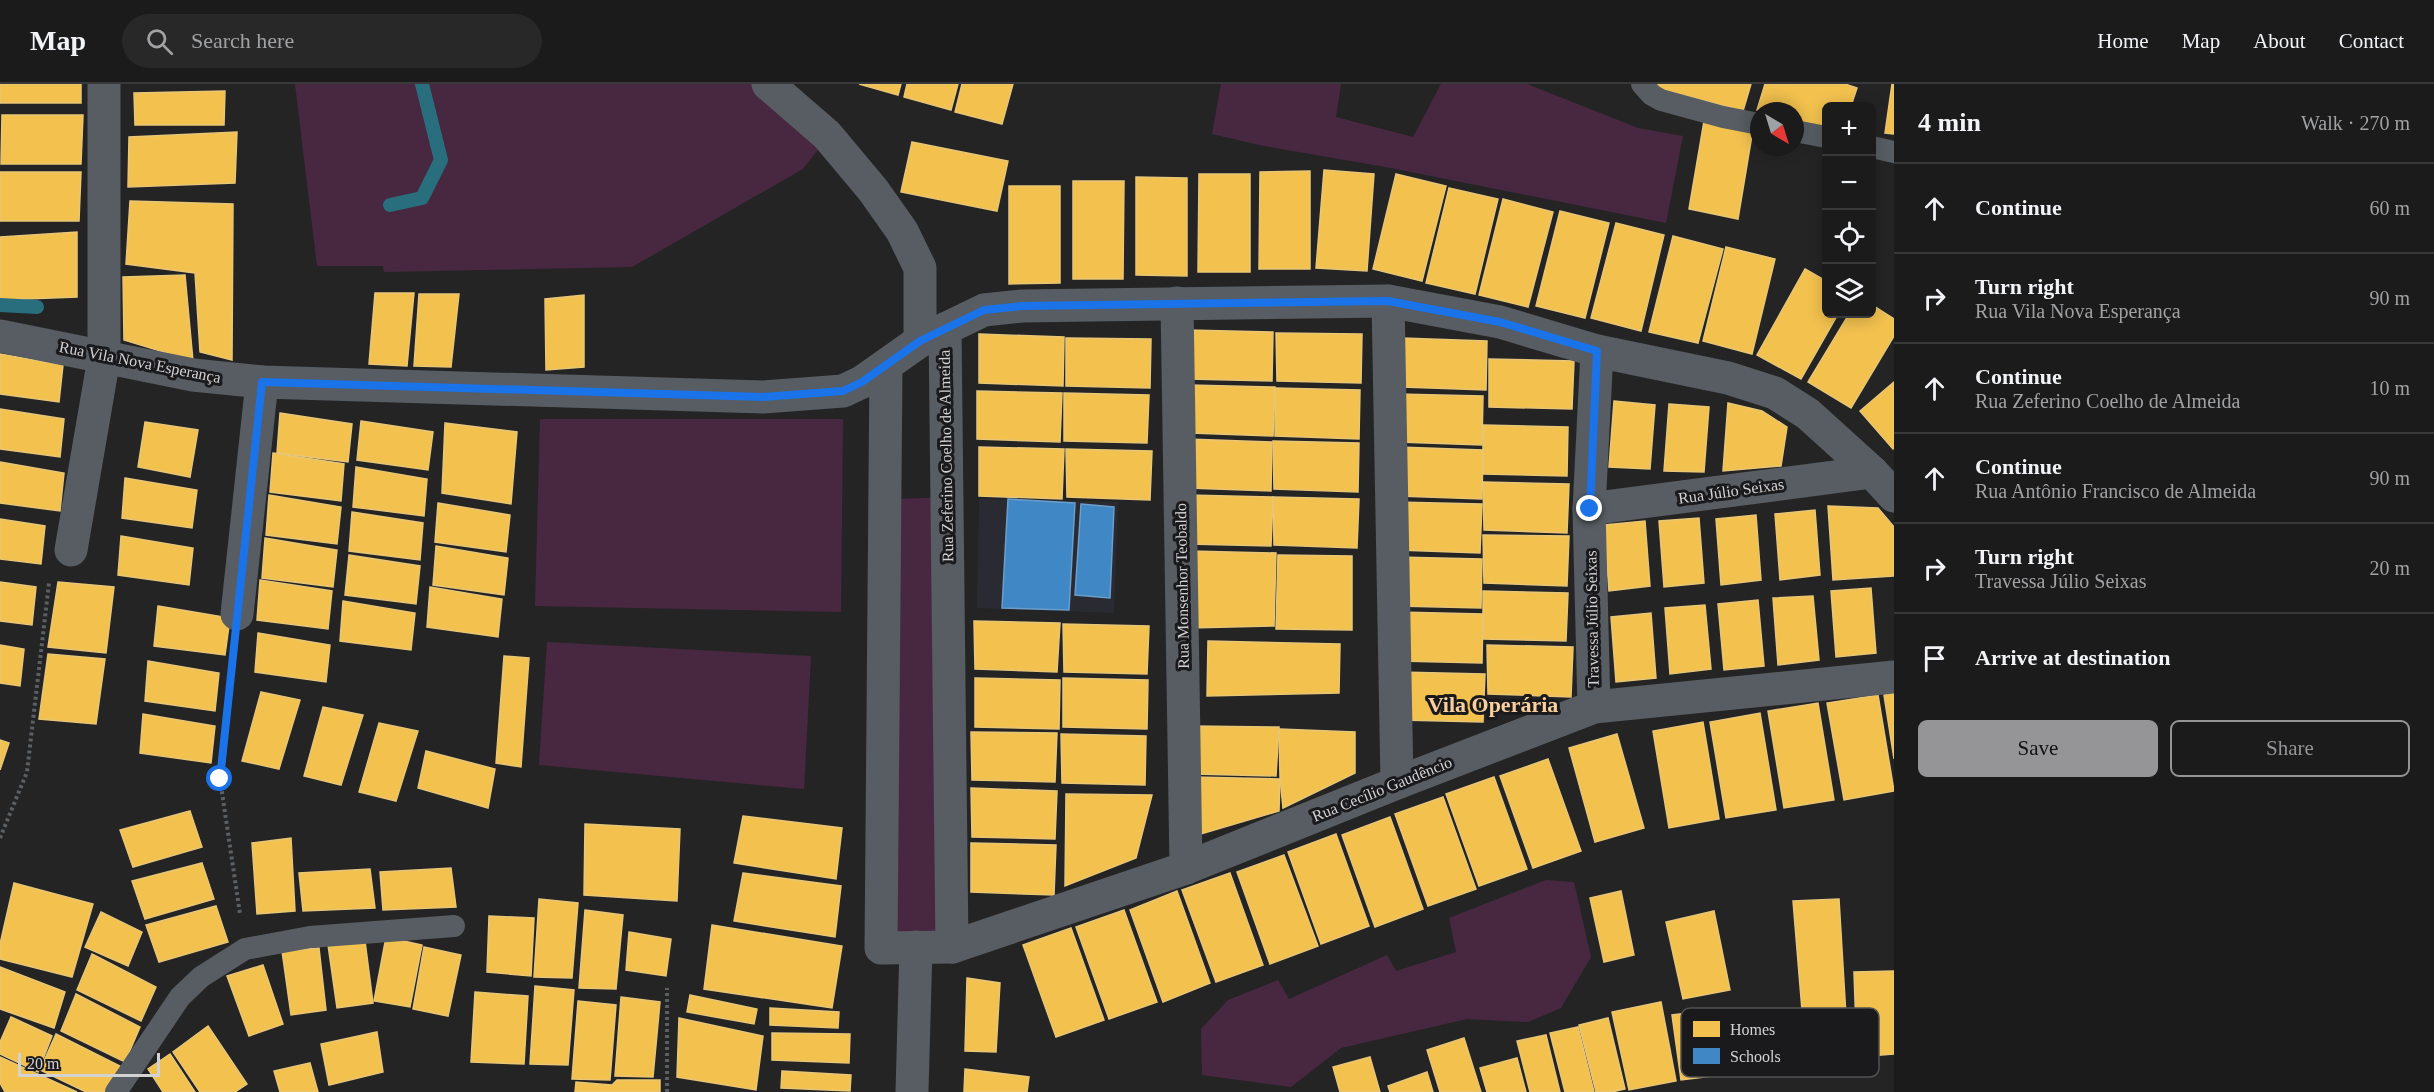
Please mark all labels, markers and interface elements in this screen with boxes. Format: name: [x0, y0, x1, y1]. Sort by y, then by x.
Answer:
search box: [122, 14, 542, 68]
text: Map: [30, 25, 86, 56]
icon: search: [143, 25, 176, 58]
text: Search here: [191, 28, 294, 53]
text: Home: [2097, 29, 2149, 53]
text: Map: [2182, 29, 2220, 53]
text: About: [2253, 29, 2306, 53]
text: Contact: [2339, 29, 2404, 53]
north arrow: [1750, 102, 1804, 156]
map controls: [1822, 102, 1876, 318]
button: +: [1822, 102, 1876, 156]
text: 4 min: [1918, 108, 1981, 137]
text: Walk · 270 m: [2301, 112, 2410, 134]
button: −: [1822, 156, 1876, 210]
icon: ahead: [1918, 192, 1951, 225]
text: Continue: [1975, 195, 2062, 220]
text: 60 m: [2369, 197, 2410, 219]
button: locate: [1822, 210, 1876, 264]
button: layers: [1822, 264, 1876, 318]
text: Turn right: [1975, 274, 2074, 299]
icon: right: [1918, 282, 1951, 315]
text: 90 m: [2369, 287, 2410, 309]
text: Rua Vila Nova Esperança: [1975, 300, 2181, 322]
street label: Rua Vila Nova Esperança: [57, 338, 222, 387]
street label: Rua Zeferino Coelho de Almeida: [936, 350, 956, 562]
text: Continue: [1975, 364, 2062, 389]
icon: ahead: [1918, 372, 1951, 405]
text: 10 m: [2369, 377, 2410, 399]
text: Rua Zeferino Coelho de Almeida: [1975, 390, 2240, 412]
text: Continue: [1975, 454, 2062, 479]
icon: ahead: [1918, 462, 1951, 495]
text: 90 m: [2369, 467, 2410, 489]
street label: Rua Júlio Seixas: [1677, 475, 1785, 507]
text: Rua Antônio Francisco de Almeida: [1975, 480, 2256, 502]
route end: [1576, 495, 1602, 521]
street label: Rua Monsenhor Teobaldo: [1172, 503, 1192, 669]
text: Turn right: [1975, 544, 2074, 569]
street label: Travessa Júlio Seixas: [1582, 550, 1602, 688]
icon: right: [1918, 552, 1951, 585]
text: 20 m: [2369, 557, 2410, 579]
text: Travessa Júlio Seixas: [1975, 570, 2146, 592]
icon: arrive: [1918, 642, 1951, 675]
text: Arrive at destination: [1975, 645, 2171, 670]
district label: Vila Operária: [1428, 692, 1558, 717]
button: Save: [1918, 720, 2158, 777]
button: Share: [2170, 720, 2410, 777]
street label: Rua Cecílio Gaudêncio: [1310, 753, 1454, 825]
route start: [206, 765, 232, 791]
legend: [1681, 1008, 1879, 1077]
text: Homes: [1730, 1021, 1775, 1038]
text: Schools: [1730, 1048, 1781, 1065]
scale bar: [18, 1050, 160, 1078]
text: 20 m: [27, 1055, 59, 1072]

